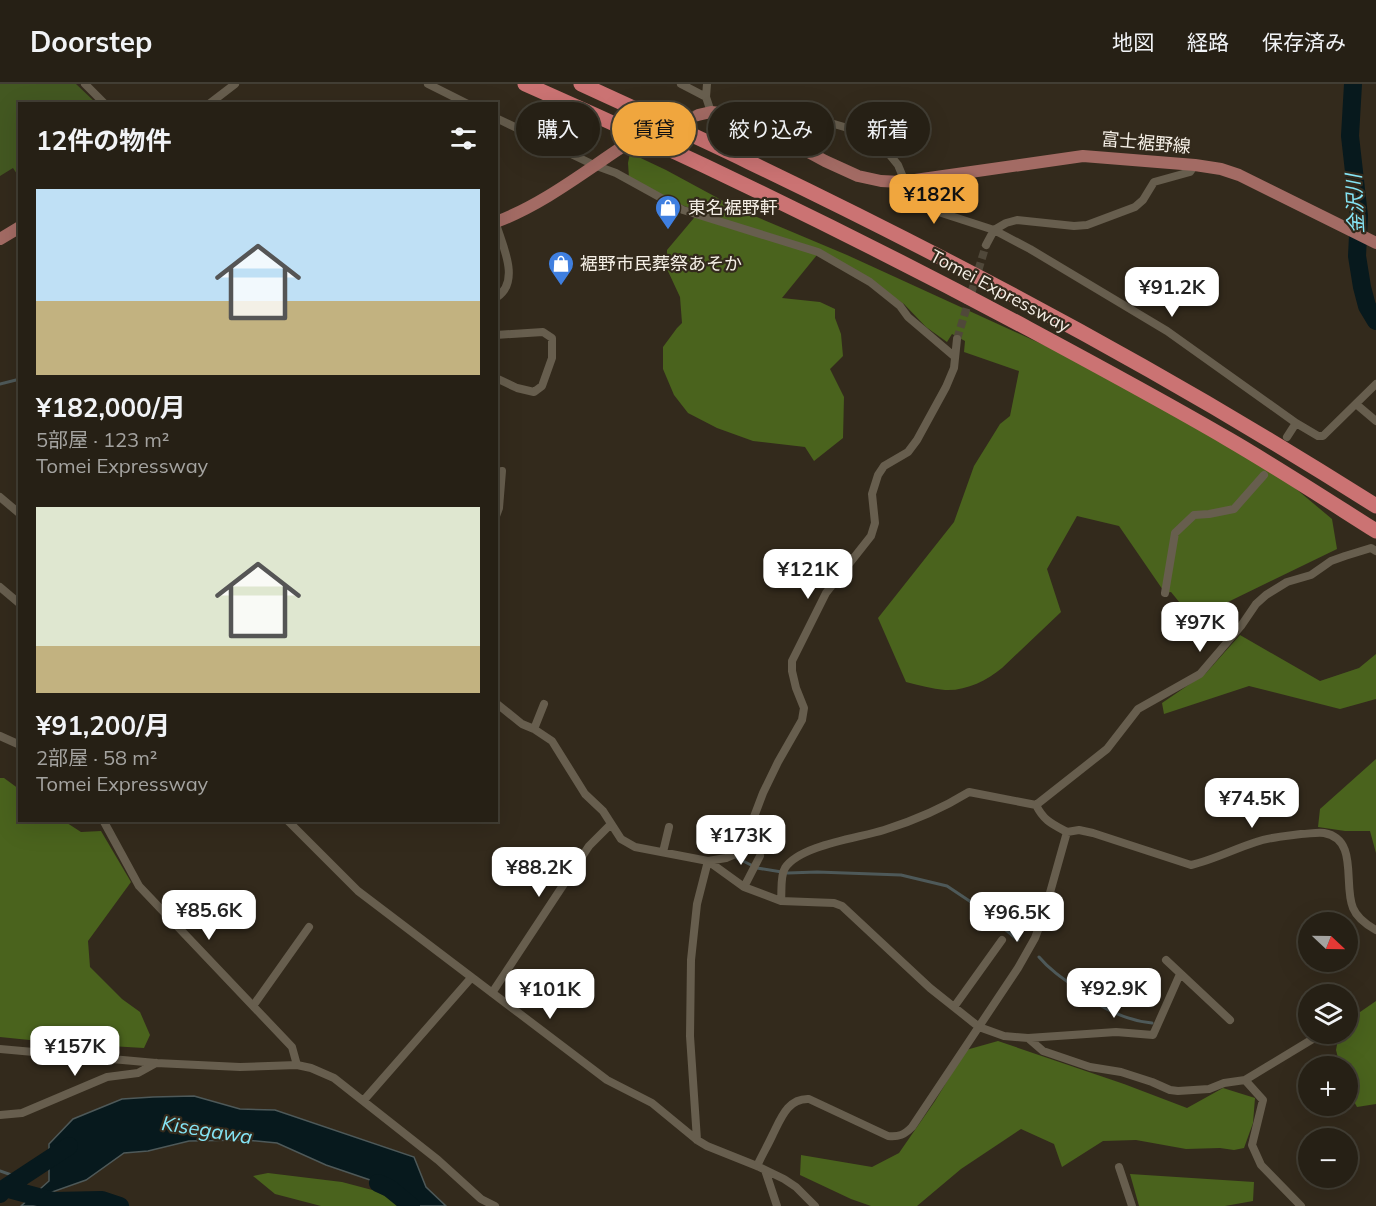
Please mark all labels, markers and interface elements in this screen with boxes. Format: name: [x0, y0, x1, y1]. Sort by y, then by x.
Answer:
text: Doorstep: [30, 24, 152, 59]
text: 地図: [1112, 29, 1154, 55]
text: 経路: [1187, 29, 1229, 55]
text: 保存済み: [1262, 29, 1346, 55]
chip: 購入: [516, 102, 600, 156]
chip: 賃貸: [612, 102, 696, 156]
chip: 絞り込み: [708, 102, 834, 156]
chip: 新着: [846, 102, 930, 156]
icon: filters: [447, 122, 480, 155]
text: 12件の物件: [36, 124, 171, 157]
street label: 富士裾野線: [1100, 127, 1192, 158]
water label: 金沢川: [1340, 171, 1369, 235]
pin: ¥182K: [892, 174, 976, 225]
text: ¥182K: [903, 181, 965, 206]
shop icon: 東名裾野軒: [653, 193, 683, 231]
place label: 東名裾野軒: [688, 196, 778, 219]
icon: home: [204, 228, 312, 336]
street label: Tomei Expressway: [926, 244, 1074, 337]
shop icon: 裾野市民葬祭あそか: [546, 249, 576, 287]
place label: 裾野市民葬祭あそか: [580, 252, 742, 275]
pin: ¥91.2K: [1123, 267, 1221, 318]
text: ¥91.2K: [1139, 274, 1205, 299]
text: ¥182,000/月: [36, 391, 186, 424]
text: 5部屋 · 123 m²: [36, 427, 169, 452]
text: Tomei Expressway: [36, 453, 208, 478]
icon: home: [204, 546, 312, 654]
pin: ¥121K: [766, 549, 850, 600]
text: ¥121K: [777, 556, 839, 581]
pin: ¥97K: [1164, 602, 1236, 653]
text: ¥97K: [1175, 609, 1225, 634]
text: ¥91,200/月: [36, 709, 170, 742]
text: 2部屋 · 58 m²: [36, 745, 157, 770]
text: Tomei Expressway: [36, 771, 208, 796]
pin: ¥74.5K: [1203, 778, 1301, 829]
text: ¥74.5K: [1219, 785, 1285, 810]
pin: ¥173K: [699, 815, 783, 866]
text: ¥173K: [710, 822, 772, 847]
pin: ¥88.2K: [490, 847, 588, 898]
text: ¥88.2K: [506, 854, 572, 879]
pin: ¥85.6K: [160, 890, 258, 941]
pin: ¥96.5K: [968, 892, 1066, 943]
text: ¥85.6K: [176, 897, 242, 922]
text: ¥96.5K: [984, 899, 1050, 924]
north arrow: [1298, 912, 1358, 972]
map controls: [1298, 912, 1358, 1188]
pin: ¥92.9K: [1065, 968, 1163, 1019]
pin: ¥101K: [508, 969, 592, 1020]
text: ¥92.9K: [1081, 975, 1147, 1000]
text: ¥101K: [519, 976, 581, 1001]
button: layers: [1298, 984, 1358, 1044]
pin: ¥157K: [33, 1026, 117, 1077]
text: ¥157K: [44, 1033, 106, 1058]
button: +: [1298, 1056, 1358, 1116]
water label: Kisegawa: [160, 1110, 254, 1149]
button: −: [1298, 1128, 1358, 1188]

